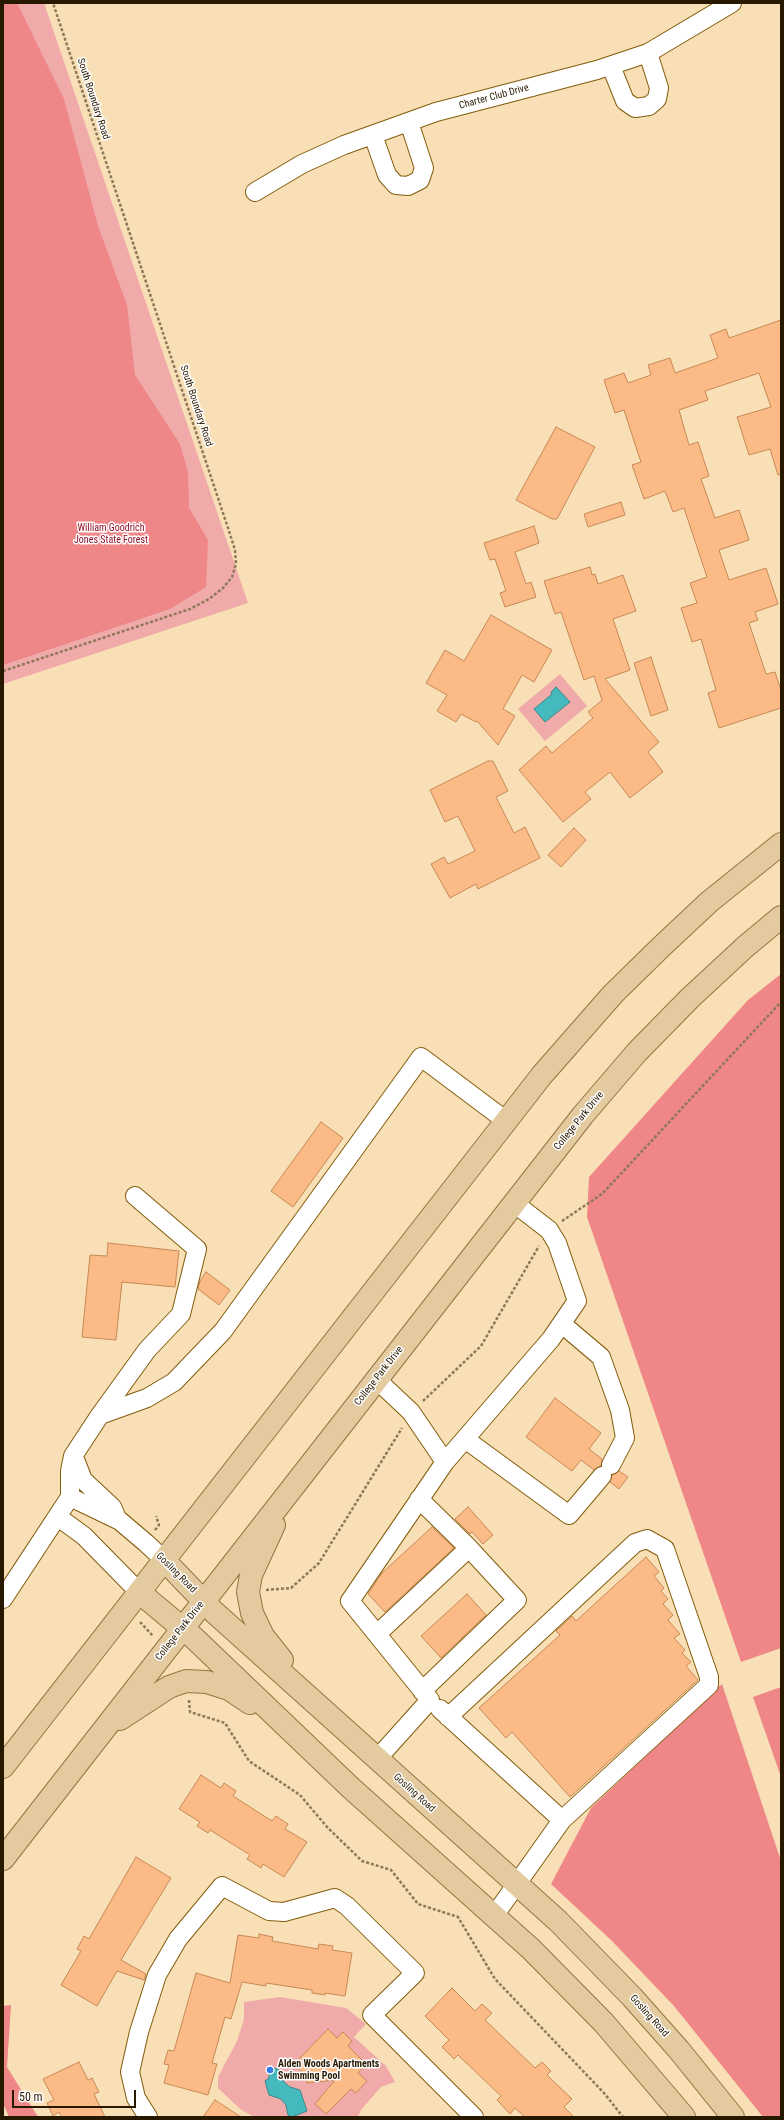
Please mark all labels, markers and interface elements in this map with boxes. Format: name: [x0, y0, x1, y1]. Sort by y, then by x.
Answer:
street label: South Boundary Road: [74, 57, 112, 141]
street label: Charter Club Drive: [458, 82, 530, 112]
street label: South Boundary Road: [177, 364, 215, 448]
park label: William Goodrich Jones State Forest: [74, 522, 148, 546]
street label: College Park Drive: [552, 1089, 606, 1153]
street label: College Park Drive: [352, 1344, 406, 1408]
street label: Gosling Road: [153, 1550, 199, 1596]
street label: College Park Drive: [153, 1599, 207, 1663]
street label: Gosling Road: [391, 1771, 437, 1815]
street label: Gosling Road: [627, 1993, 671, 2039]
place label: Alden Woods Apartments Swimming Pool: [278, 2058, 379, 2082]
marker: Alden Woods Apartments Swimming Pool: [265, 2065, 275, 2075]
scale bar: [14, 2082, 138, 2108]
text: 50 m: [19, 2090, 43, 2104]

